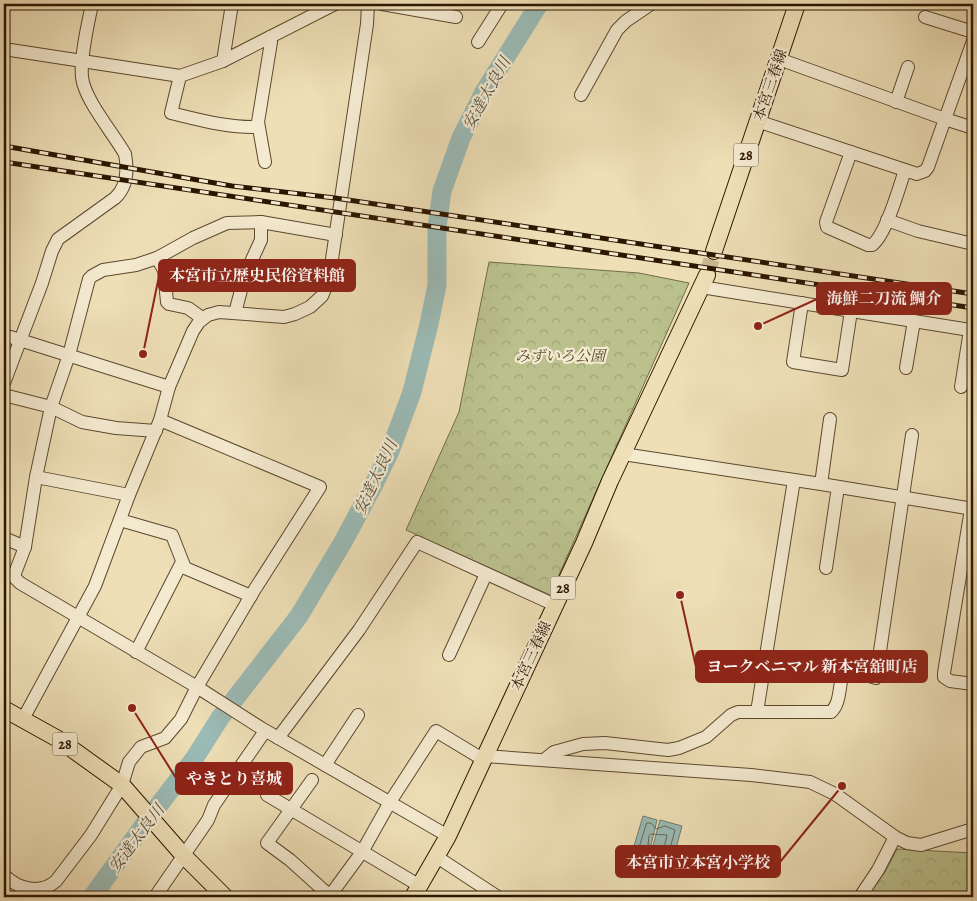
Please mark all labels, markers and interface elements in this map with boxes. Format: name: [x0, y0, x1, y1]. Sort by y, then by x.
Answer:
street label: 本宮三春線: [748, 46, 792, 124]
water label: 安達太良川: [458, 51, 517, 134]
road number: 28: [734, 144, 758, 166]
callout: 本宮市立歴史民俗資料館: [159, 260, 355, 291]
text: 本宮市立歴史民俗資料館: [169, 265, 345, 287]
callout: 海鮮二刀流 鯛介: [817, 283, 951, 314]
text: 海鮮二刀流 鯛介: [827, 288, 941, 310]
park label: みずいろ公園: [515, 346, 608, 366]
water label: 安達太良川: [349, 435, 404, 518]
road number: 28: [550, 576, 576, 600]
street label: 本宮三春線: [506, 618, 556, 694]
callout: ヨークベニマル 新本宮舘町店: [696, 651, 927, 682]
text: ヨークベニマル 新本宮舘町店: [707, 656, 917, 678]
road number: 28: [52, 732, 78, 756]
callout: やきとり喜城: [176, 763, 292, 794]
text: やきとり喜城: [186, 768, 282, 790]
water label: 安達太良川: [104, 798, 171, 877]
callout: 本宮市立本宮小学校: [616, 846, 780, 877]
text: 本宮市立本宮小学校: [626, 852, 771, 874]

